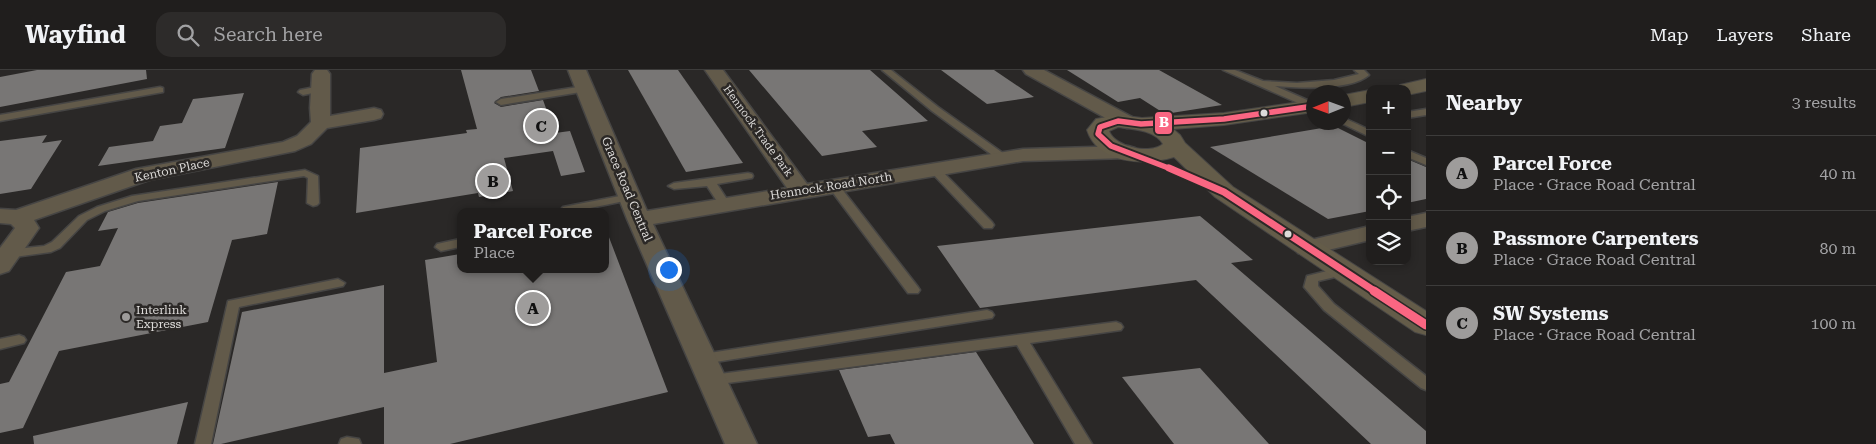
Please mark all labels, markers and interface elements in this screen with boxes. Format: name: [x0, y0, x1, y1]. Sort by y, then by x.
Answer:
search box: [156, 12, 506, 57]
text: Wayfind: [25, 21, 126, 49]
icon: search: [174, 21, 202, 49]
text: Search here: [214, 23, 323, 46]
text: Map: [1650, 24, 1689, 45]
text: Layers: [1717, 24, 1773, 45]
text: Share: [1801, 24, 1851, 45]
street label: Hennock Trade Park: [721, 83, 795, 179]
north arrow: [1306, 85, 1351, 130]
map controls: [1366, 85, 1411, 265]
button: +: [1366, 85, 1411, 130]
text: Nearby: [1446, 91, 1522, 115]
text: 3 results: [1792, 93, 1856, 112]
pin: C: [525, 107, 557, 145]
unlabelled marker: [1259, 108, 1269, 118]
line badge: B: [1154, 111, 1173, 135]
text: B: [1159, 114, 1169, 130]
button: −: [1366, 130, 1411, 175]
street label: Grace Road Central: [599, 135, 655, 244]
text: Parcel Force: [1493, 152, 1612, 175]
street label: Kenton Place: [133, 155, 211, 185]
pin: B: [477, 162, 509, 200]
text: A: [1456, 164, 1468, 183]
text: 40 m: [1819, 164, 1856, 183]
street label: Hennock Road North: [769, 169, 893, 203]
button: locate: [1366, 175, 1411, 220]
text: Place · Grace Road Central: [1493, 175, 1696, 194]
popup: [457, 208, 609, 273]
text: Parcel Force: [474, 220, 592, 243]
button: layers: [1366, 220, 1411, 265]
text: Passmore Carpenters: [1493, 227, 1699, 250]
unlabelled marker: [1283, 229, 1293, 239]
text: B: [1456, 239, 1468, 258]
text: 80 m: [1819, 239, 1856, 258]
text: Place: [474, 243, 515, 262]
text: Place · Grace Road Central: [1493, 250, 1696, 269]
your location: [656, 257, 682, 283]
pin: A: [517, 289, 549, 327]
text: SW Systems: [1493, 302, 1608, 325]
place label: Interlink Express: [136, 303, 187, 331]
marker: Interlink Express: [120, 311, 132, 323]
text: C: [1456, 314, 1468, 333]
text: 100 m: [1810, 314, 1856, 333]
text: Place · Grace Road Central: [1493, 325, 1696, 344]

